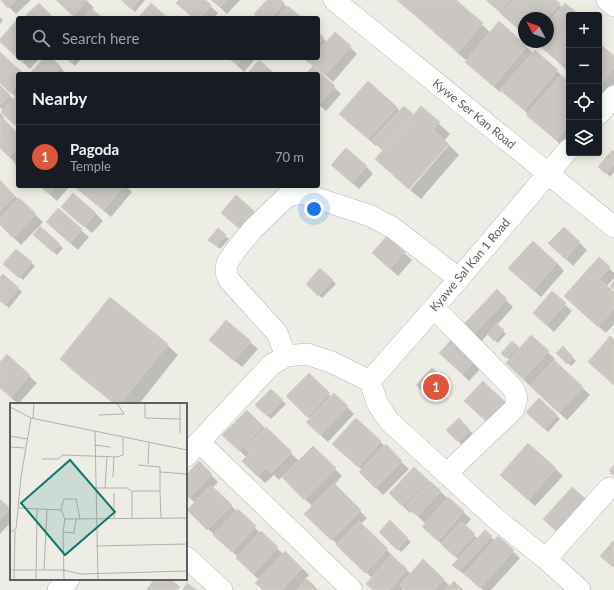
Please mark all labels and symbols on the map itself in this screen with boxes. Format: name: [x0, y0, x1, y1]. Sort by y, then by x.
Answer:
north arrow: [518, 12, 554, 48]
street label: Kywe Ser Kan Road: [430, 76, 519, 152]
your location: [304, 199, 324, 219]
street label: Kyawe Sal Kan 1 Road: [426, 215, 513, 314]
pin: 1: [423, 372, 449, 402]
inset map: [10, 403, 187, 580]

